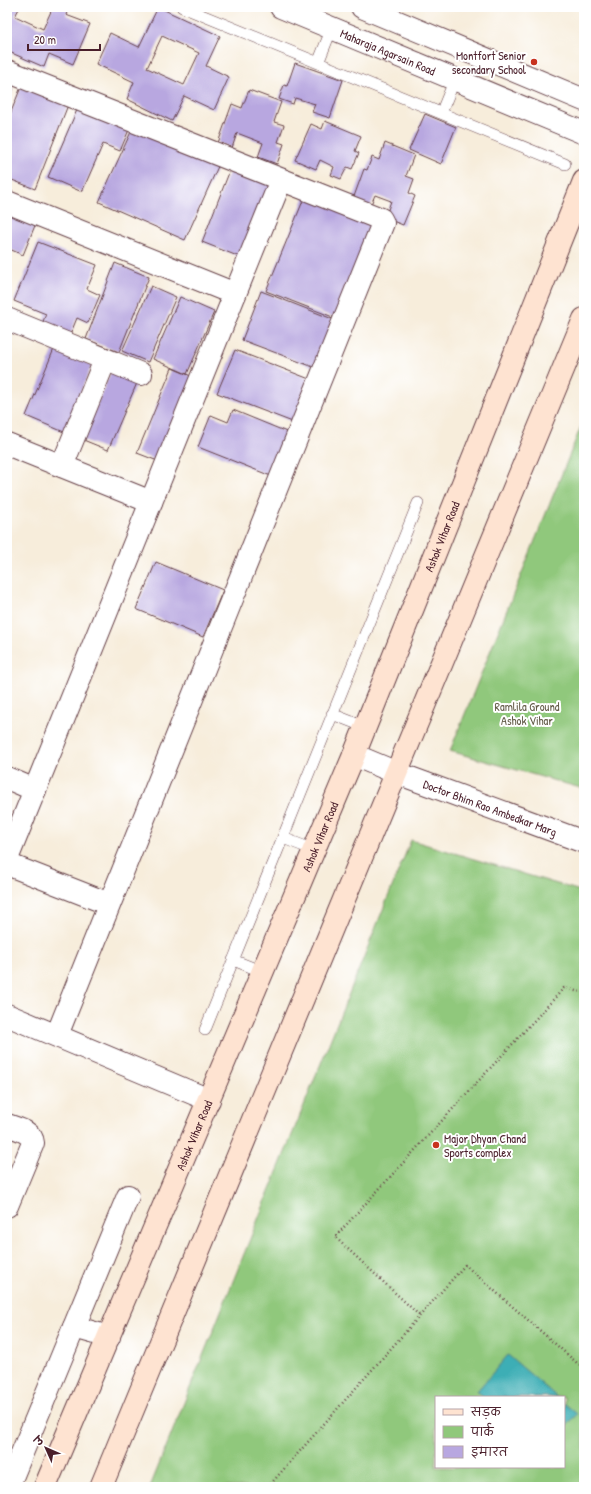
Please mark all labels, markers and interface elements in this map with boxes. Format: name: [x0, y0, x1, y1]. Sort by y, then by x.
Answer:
street label: Maharaja Agarsain Road: [338, 24, 439, 79]
scale bar: [28, 26, 100, 52]
text: 20 m: [34, 31, 56, 48]
place label: Montfort Senior secondary School: [452, 47, 527, 78]
marker: Montfort Senior secondary School: [529, 57, 539, 67]
street label: Ashok Vihar Road: [420, 498, 463, 574]
park label: Ramlila Ground Ashok Vihar: [495, 698, 560, 729]
street label: Doctor Bhim Rao Ambedkar Marg: [421, 775, 560, 840]
street label: Ashok Vihar Road: [297, 799, 342, 874]
street label: Ashok Vihar Road: [171, 1097, 216, 1173]
place label: Major Dhyan Chand Sports complex: [444, 1130, 526, 1161]
marker: Major Dhyan Chand Sports complex: [431, 1140, 441, 1150]
legend: [435, 1396, 565, 1468]
text: सड़क: [470, 1403, 502, 1420]
text: पार्क: [470, 1422, 495, 1440]
north arrow: [26, 1428, 66, 1468]
text: उ: [31, 1432, 48, 1449]
text: इमारत: [471, 1443, 509, 1460]

